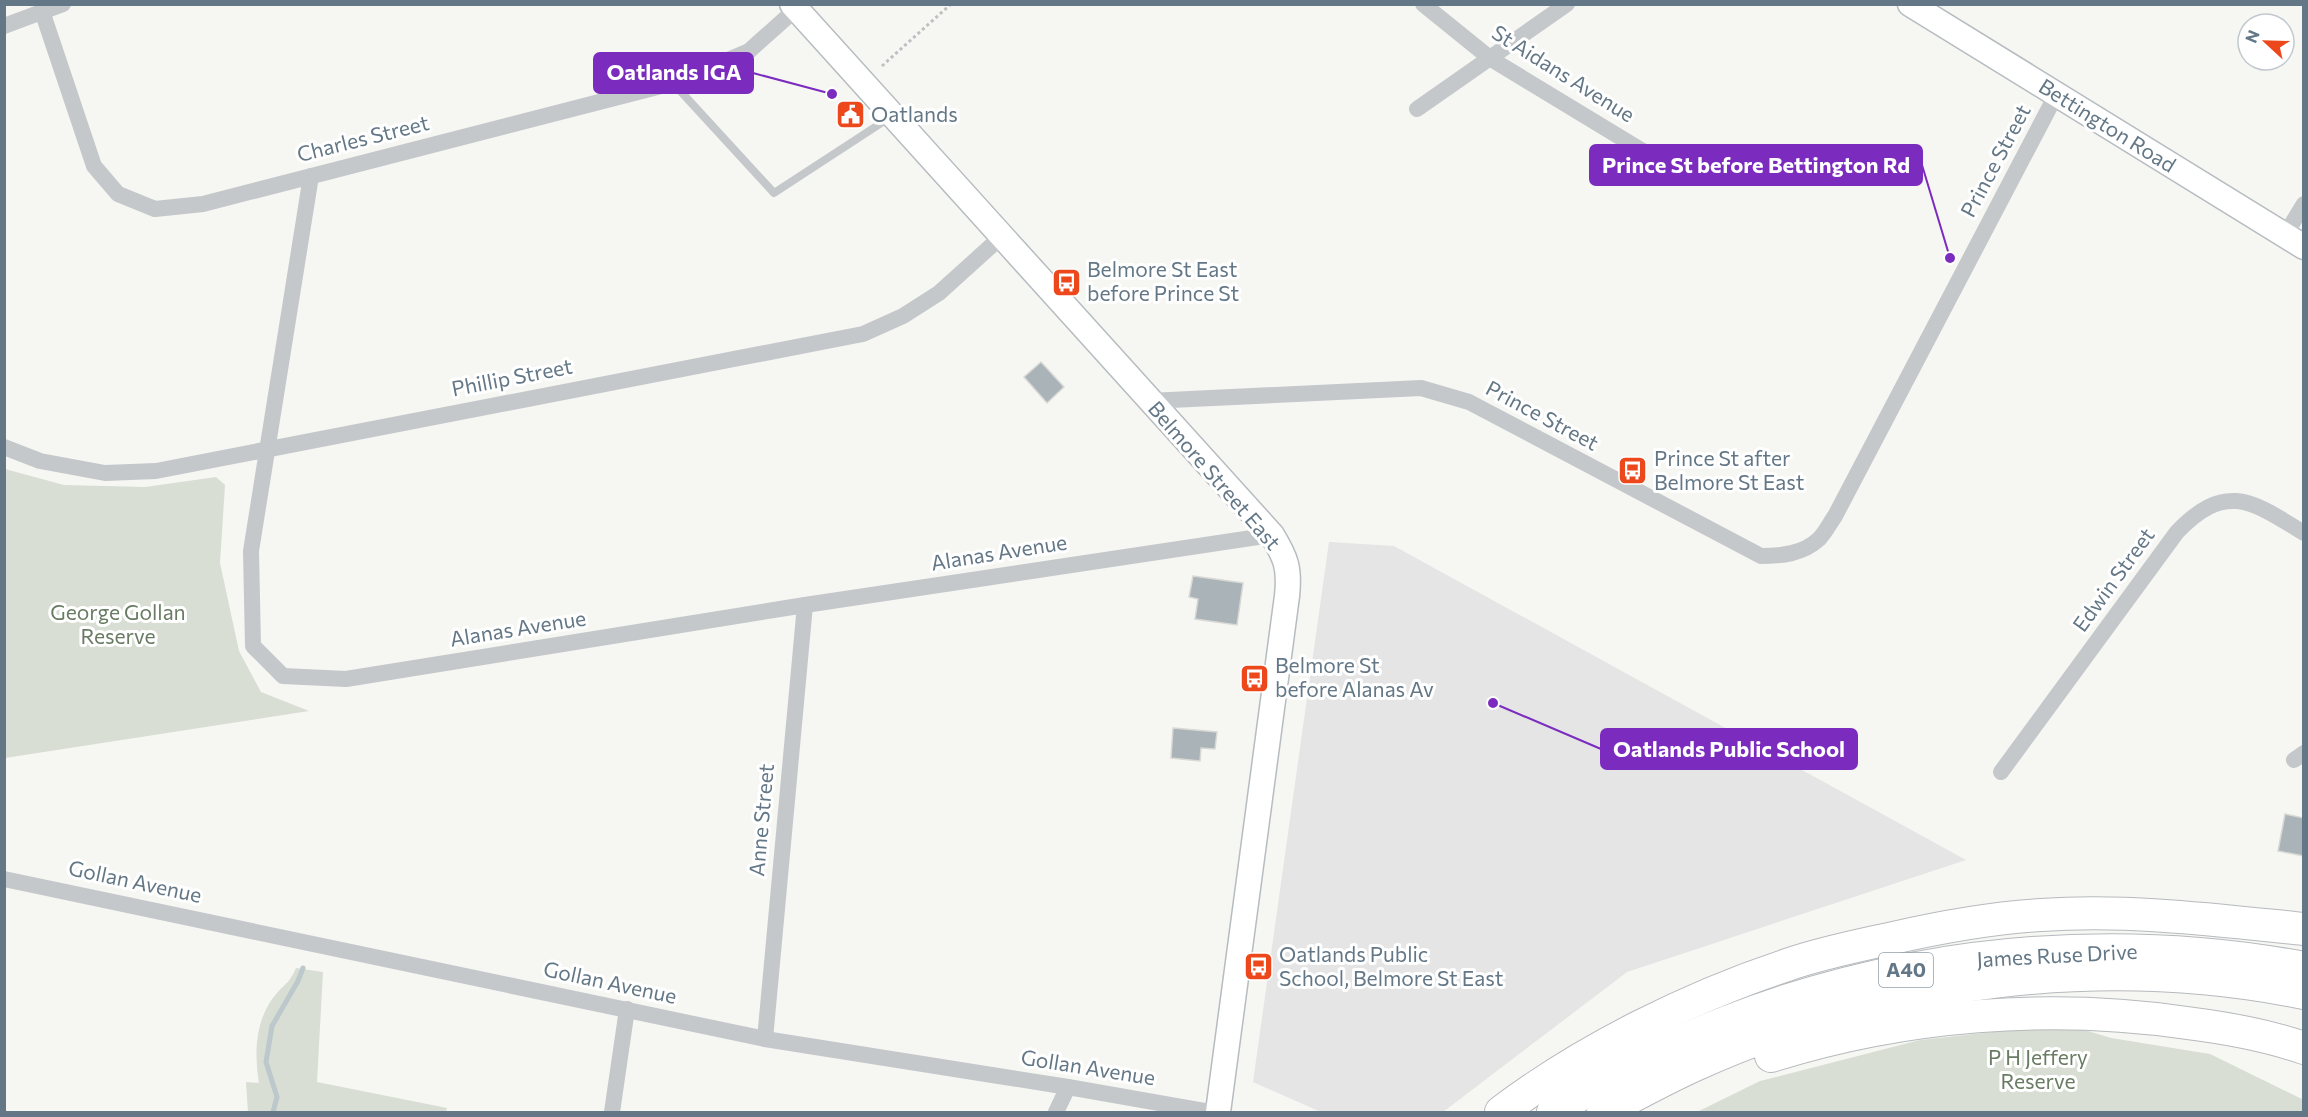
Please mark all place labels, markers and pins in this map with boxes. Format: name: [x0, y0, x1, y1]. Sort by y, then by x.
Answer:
callout: Oatlands IGA: [594, 53, 753, 93]
public building icon: Oatlands: [834, 99, 866, 131]
place label: Oatlands: [871, 101, 958, 126]
callout: Prince St before Bettington Rd: [1590, 145, 1922, 185]
place label: Belmore St East before Prince St: [1087, 256, 1239, 305]
bus stop icon: Belmore St East before Prince St: [1050, 266, 1082, 298]
place label: Prince St after Belmore St East: [1654, 445, 1804, 494]
bus stop icon: Prince St after Belmore St East: [1617, 455, 1649, 487]
place label: Belmore St before Alanas Av: [1275, 652, 1434, 701]
bus stop icon: Belmore St before Alanas Av: [1238, 662, 1270, 694]
callout: Oatlands Public School: [1601, 729, 1857, 769]
place label: Oatlands Public School, Belmore St East: [1279, 941, 1503, 990]
bus stop icon: Oatlands Public School, Belmore St East: [1242, 951, 1274, 983]

